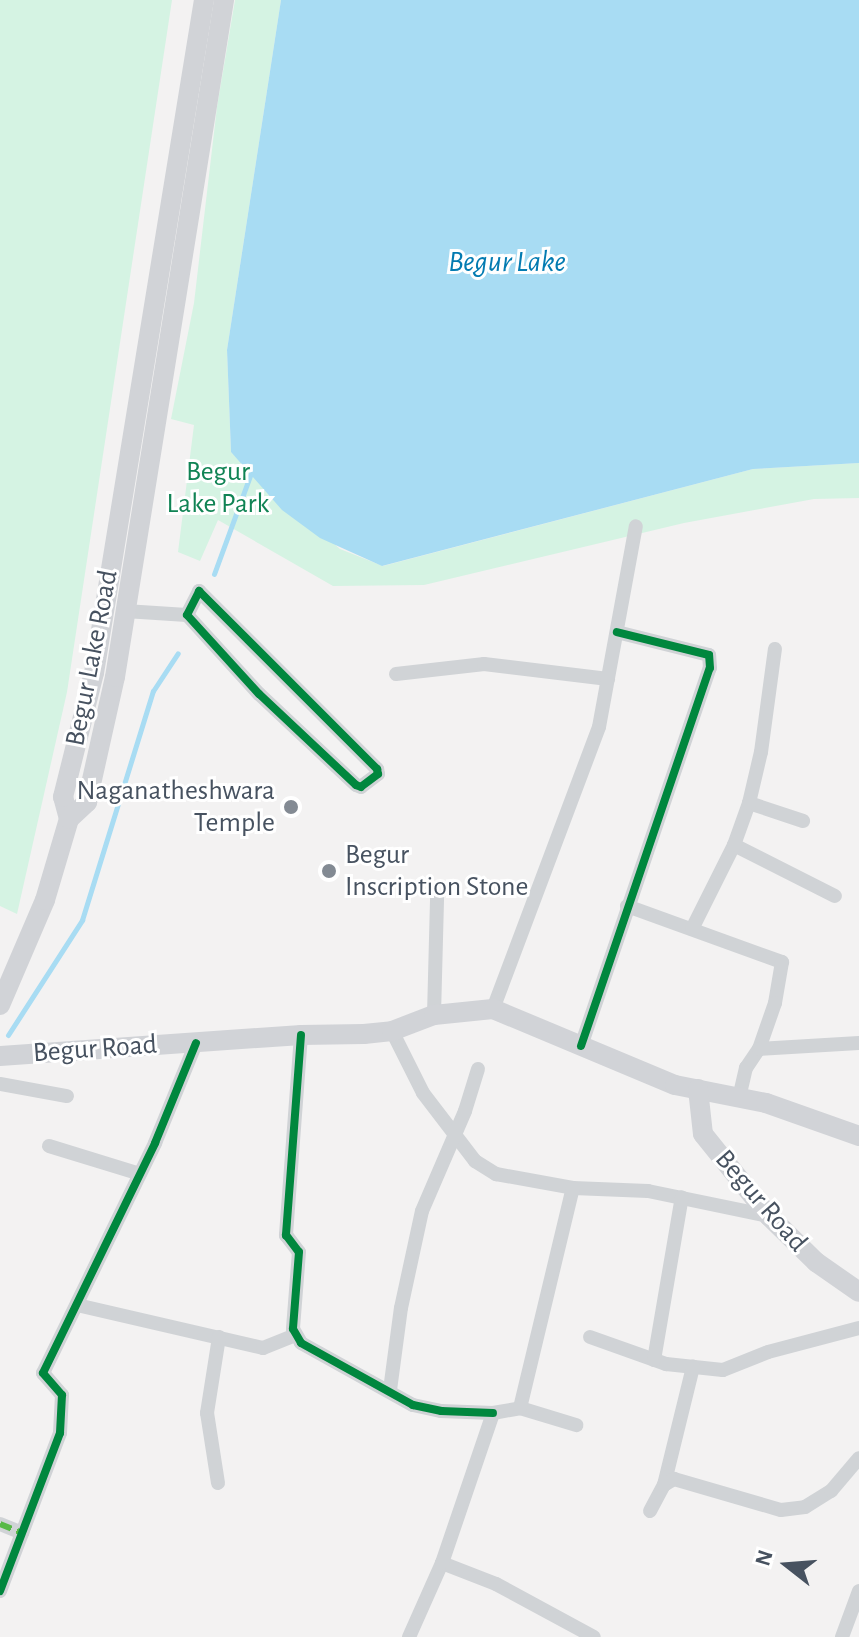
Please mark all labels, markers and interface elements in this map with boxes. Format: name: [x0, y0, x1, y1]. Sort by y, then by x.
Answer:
water label: Begur Lake: [448, 244, 566, 280]
park label: Begur Lake Park: [167, 455, 269, 521]
street label: Begur Lake Road: [58, 567, 126, 749]
place label: Naganatheshwara Temple: [77, 774, 275, 840]
marker: Naganatheshwara Temple: [282, 798, 300, 816]
place label: Begur Inscription Stone: [345, 838, 528, 904]
marker: Begur Inscription Stone: [320, 862, 338, 880]
street label: Begur Road: [32, 1028, 158, 1070]
street label: Begur Road: [708, 1143, 814, 1259]
north arrow: [747, 1525, 827, 1605]
text: N: [751, 1547, 777, 1569]

